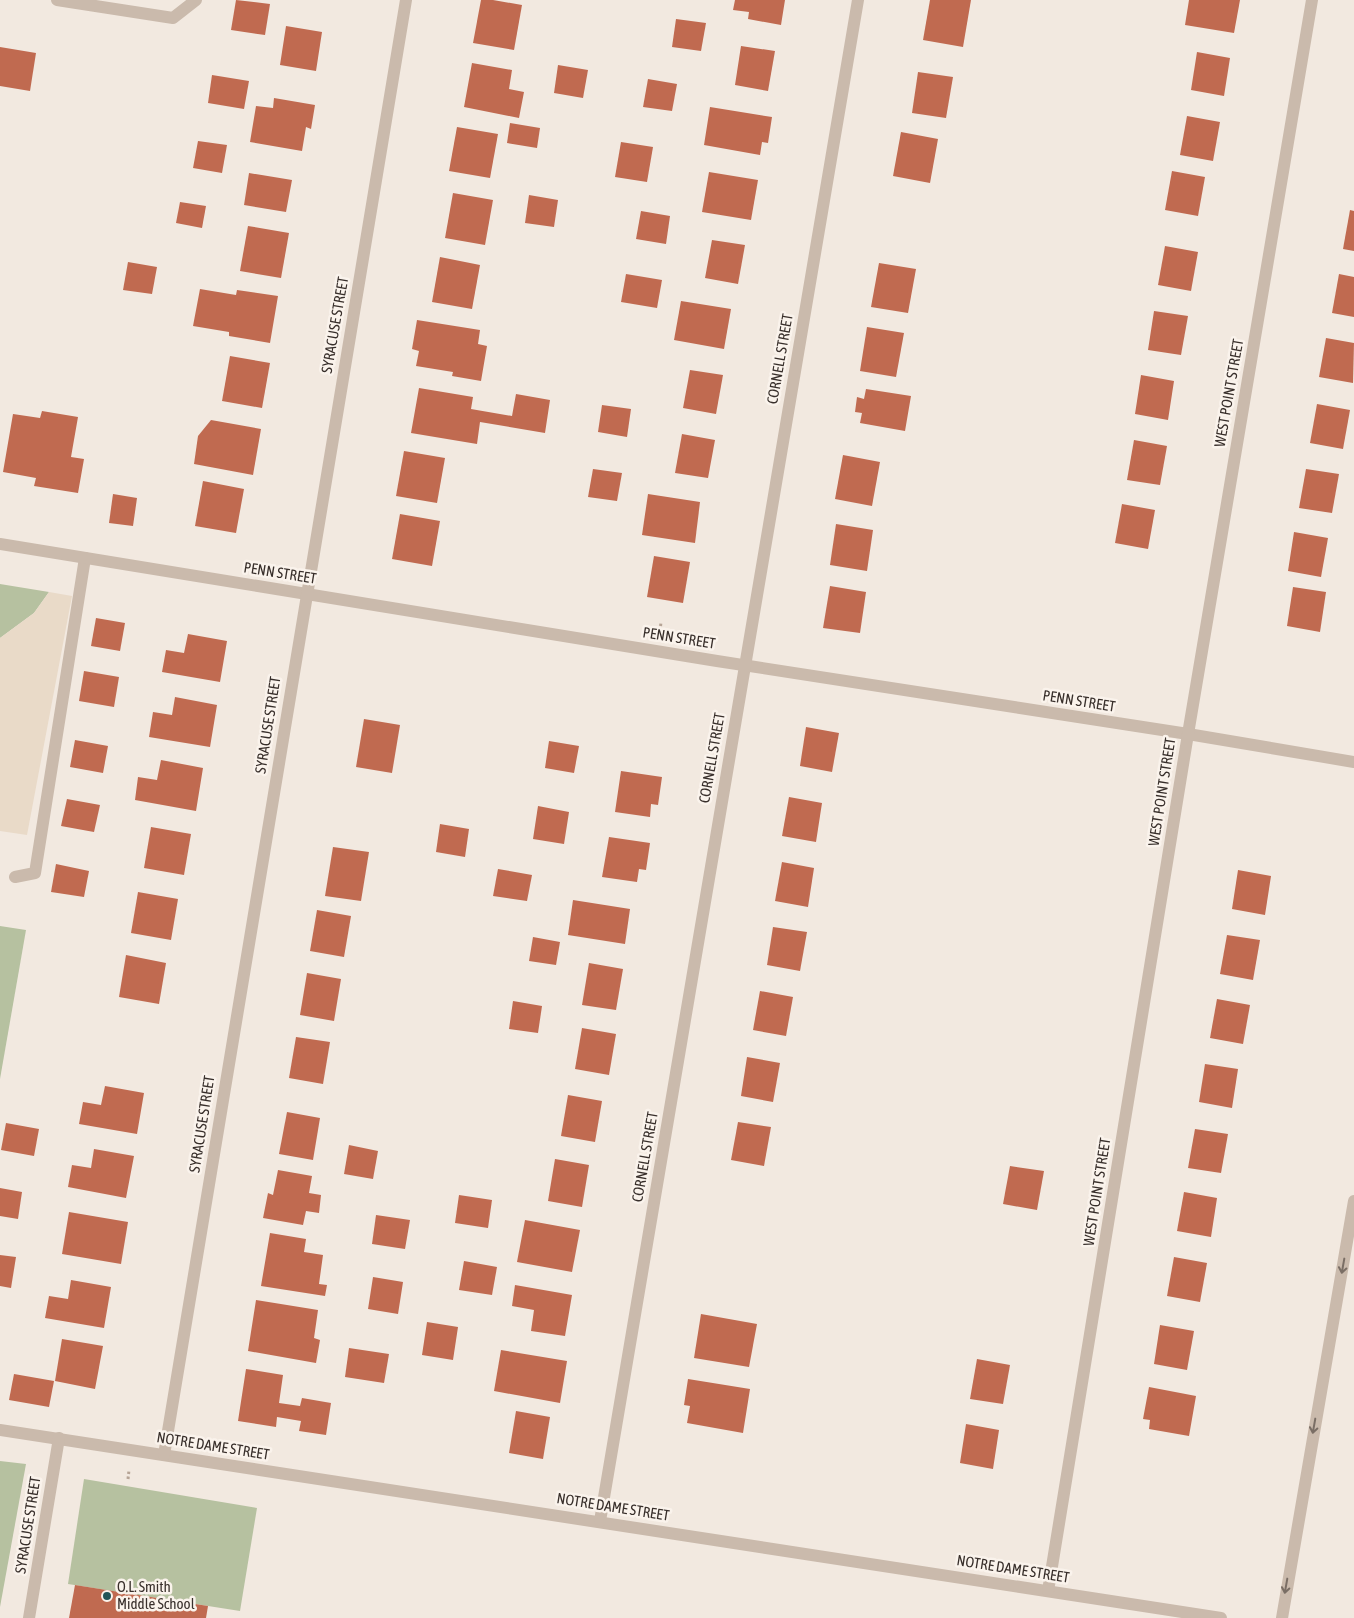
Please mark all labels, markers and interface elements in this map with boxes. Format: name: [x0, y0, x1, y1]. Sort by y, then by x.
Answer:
street label: SYRACUSE STREET: [318, 275, 351, 375]
street label: CORNELL STREET: [763, 312, 796, 405]
street label: WEST POINT STREET: [1211, 337, 1246, 448]
street label: PENN STREET: [243, 558, 318, 587]
street label: PENN STREET: [642, 623, 717, 652]
street label: SYRACUSE STREET: [251, 675, 284, 775]
street label: PENN STREET: [1042, 686, 1117, 715]
street label: CORNELL STREET: [695, 711, 728, 804]
street label: WEST POINT STREET: [1145, 736, 1179, 847]
street label: SYRACUSE STREET: [185, 1074, 218, 1174]
street label: CORNELL STREET: [628, 1110, 661, 1203]
street label: WEST POINT STREET: [1080, 1136, 1114, 1247]
one-way arrow: [1337, 1258, 1347, 1274]
one-way arrow: [1309, 1418, 1319, 1434]
street label: NOTRE DAME STREET: [156, 1428, 271, 1463]
street label: SYRACUSE STREET: [11, 1475, 44, 1575]
street label: NOTRE DAME STREET: [556, 1489, 671, 1524]
street label: NOTRE DAME STREET: [956, 1551, 1071, 1586]
place label: O.L. Smith Middle School: [117, 1578, 195, 1612]
one-way arrow: [1281, 1578, 1291, 1594]
marker: O.L. Smith Middle School: [101, 1590, 113, 1602]

